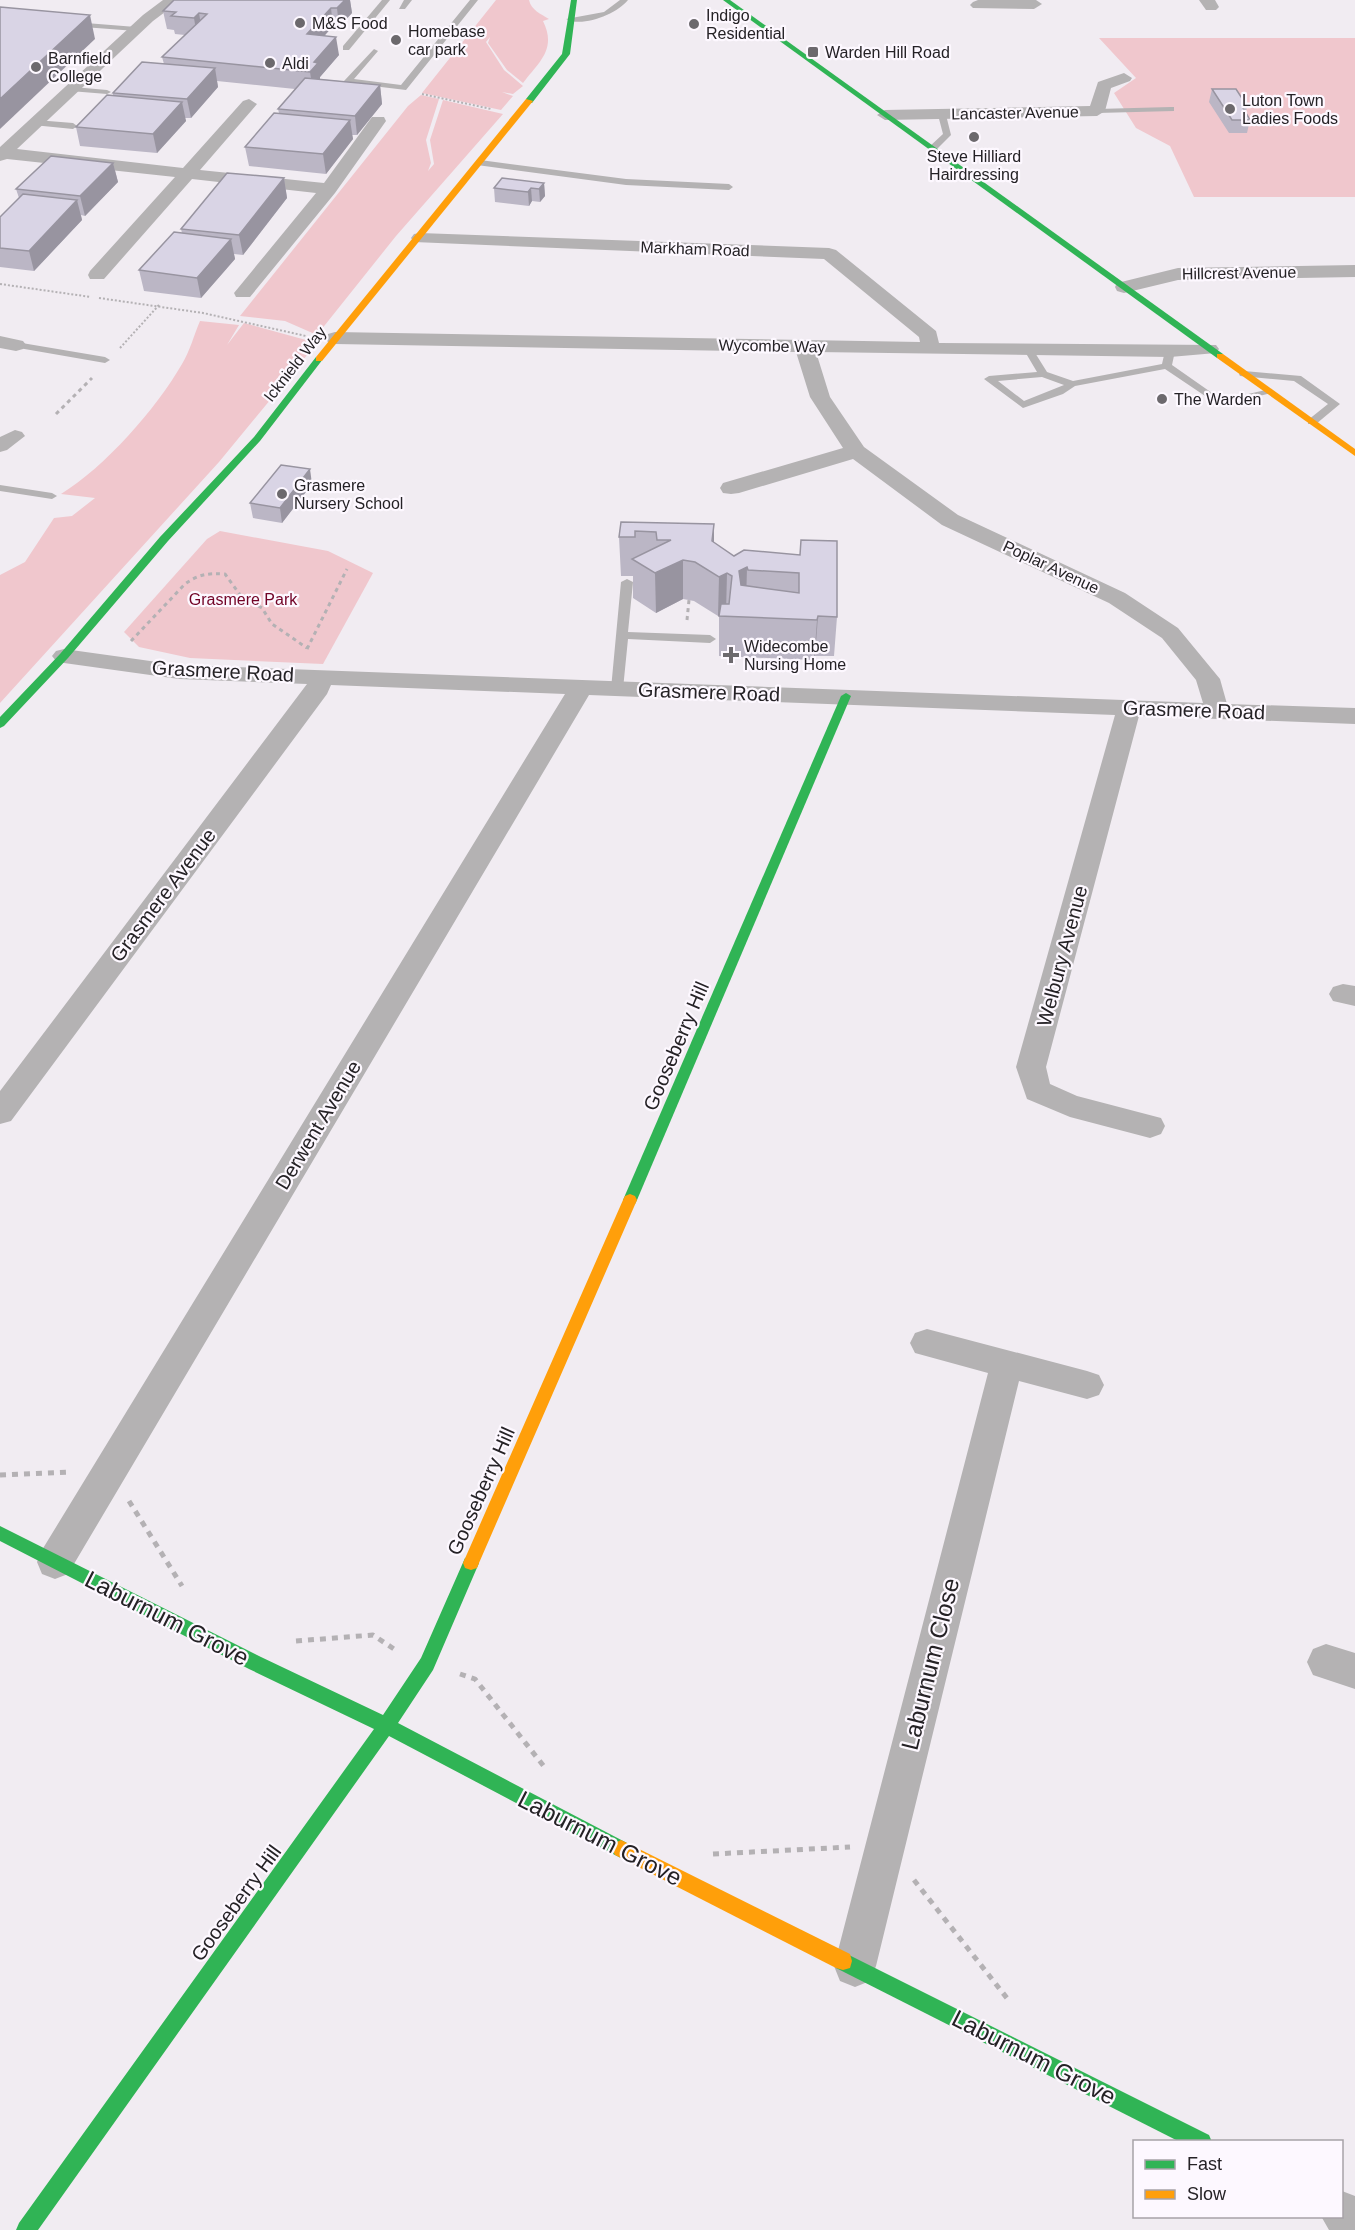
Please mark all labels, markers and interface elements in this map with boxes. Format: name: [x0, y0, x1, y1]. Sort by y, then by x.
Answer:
place label: Indigo Residential: [706, 7, 785, 42]
place label: M&S Food: [312, 15, 388, 32]
marker: M&S Food: [293, 16, 307, 30]
marker: Indigo Residential: [687, 17, 701, 31]
place label: Homebase car park: [408, 23, 485, 58]
marker: Homebase car park: [389, 33, 403, 47]
place label: Warden Hill Road: [825, 44, 950, 61]
marker: Warden Hill Road: [806, 45, 820, 59]
place label: Barnfield College: [48, 50, 111, 85]
place label: Aldi: [282, 55, 309, 72]
marker: Aldi: [263, 56, 277, 70]
marker: Barnfield College: [29, 60, 43, 74]
place label: Luton Town Ladies Foods: [1242, 92, 1338, 127]
marker: Luton Town Ladies Foods: [1223, 102, 1237, 116]
street label: Lancaster Avenue: [951, 103, 1079, 123]
marker: Steve Hilliard Hairdressing: [967, 130, 981, 144]
place label: Steve Hilliard Hairdressing: [927, 148, 1021, 183]
street label: Markham Road: [640, 239, 750, 259]
street label: Hillcrest Avenue: [1182, 264, 1296, 282]
street label: Icknield Way: [261, 323, 329, 405]
street label: Wycombe Way: [718, 337, 826, 355]
place label: The Warden: [1174, 391, 1261, 408]
marker: The Warden: [1155, 392, 1169, 406]
place label: Grasmere Nursery School: [294, 477, 403, 512]
marker: Grasmere Nursery School: [275, 487, 289, 501]
street label: Poplar Avenue: [1000, 537, 1102, 597]
park label: Grasmere Park: [189, 591, 298, 608]
place label: Widecombe Nursing Home: [744, 638, 846, 673]
marker: Widecombe Nursing Home: [722, 646, 740, 664]
street label: Grasmere Road: [151, 656, 295, 686]
street label: Grasmere Road: [638, 679, 780, 705]
street label: Grasmere Road: [1123, 697, 1265, 723]
street label: Grasmere Avenue: [106, 824, 220, 966]
street label: Welbury Avenue: [1033, 883, 1091, 1029]
street label: Gooseberry Hill: [639, 978, 713, 1114]
street label: Derwent Avenue: [271, 1057, 365, 1193]
street label: Gooseberry Hill: [443, 1424, 519, 1558]
street label: Laburnum Grove: [81, 1565, 253, 1671]
street label: Laburnum Close: [896, 1575, 964, 1753]
street label: Laburnum Grove: [514, 1785, 686, 1891]
street label: Gooseberry Hill: [187, 1841, 285, 1965]
street label: Laburnum Grove: [948, 2004, 1120, 2110]
legend: [1133, 2140, 1343, 2218]
text: Fast: [1187, 2154, 1222, 2174]
text: Slow: [1187, 2184, 1227, 2204]

